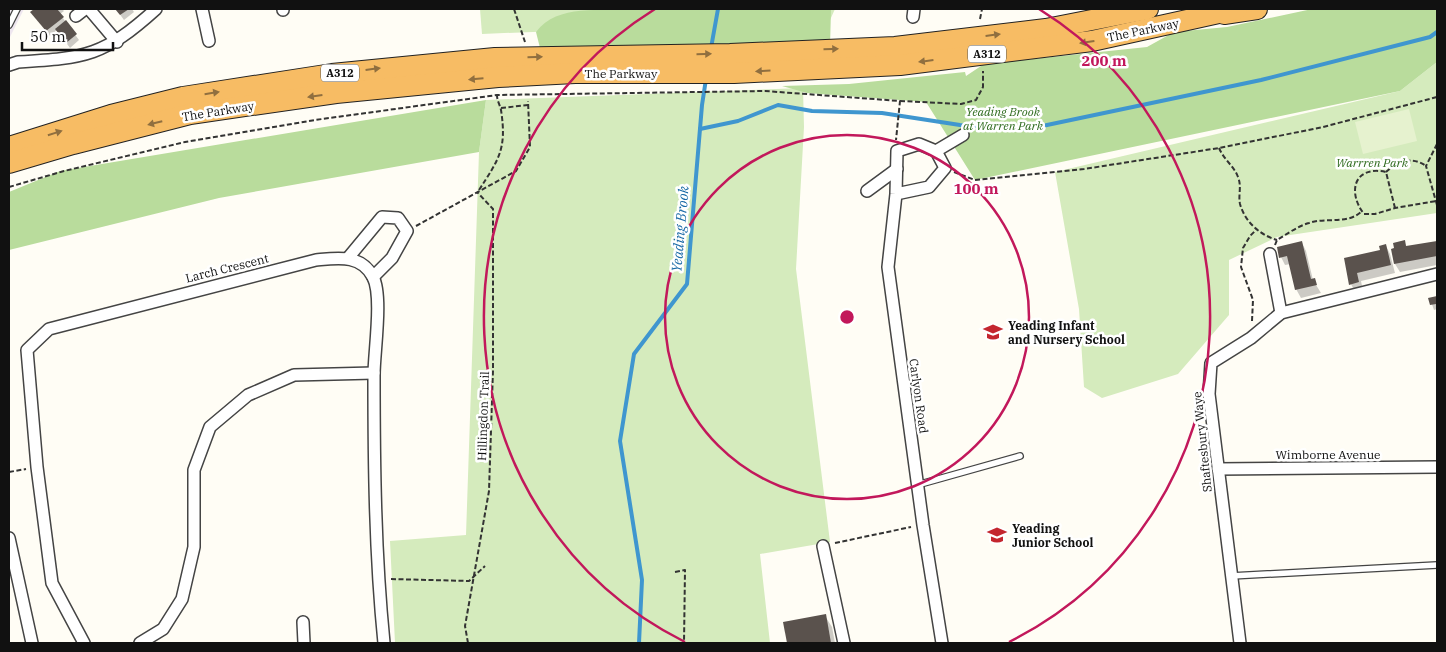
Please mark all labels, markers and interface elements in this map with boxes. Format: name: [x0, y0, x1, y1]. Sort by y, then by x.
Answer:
street label: The Parkway: [1106, 15, 1181, 45]
scale bar: [22, 20, 114, 52]
text: 50 m: [30, 27, 66, 46]
one-way arrow: [985, 31, 1001, 39]
one-way arrow: [1079, 38, 1095, 46]
one-way arrow: [823, 45, 839, 53]
road number: A312: [968, 46, 1006, 62]
one-way arrow: [697, 50, 713, 58]
text: 200 m: [1081, 51, 1127, 70]
one-way arrow: [527, 52, 543, 60]
one-way arrow: [917, 57, 933, 65]
road number: A312: [321, 64, 359, 82]
one-way arrow: [366, 65, 382, 73]
street label: The Parkway: [585, 66, 658, 81]
one-way arrow: [755, 68, 771, 76]
one-way arrow: [468, 75, 484, 83]
one-way arrow: [205, 88, 221, 96]
one-way arrow: [307, 92, 323, 100]
street label: The Parkway: [181, 98, 256, 124]
park label: Yeading Brook at Warren Park: [963, 104, 1044, 133]
one-way arrow: [147, 119, 162, 127]
one-way arrow: [48, 128, 63, 136]
park label: Warrren Park: [1336, 155, 1409, 170]
text: 100 m: [953, 179, 999, 198]
water label: Yeading Brook: [667, 185, 693, 273]
street label: Larch Crescent: [184, 250, 270, 286]
centre of rings: [838, 308, 856, 326]
place label: Yeading Infant and Nursery School: [1008, 318, 1125, 347]
school or university icon: Yeading Infant and Nursery School: [982, 321, 1004, 343]
street label: Carlyon Road: [906, 358, 932, 434]
street label: Hillingdon Trail: [474, 371, 492, 461]
street label: Shaftesbury Waye: [1189, 391, 1215, 493]
street label: Wimborne Avenue: [1275, 447, 1381, 462]
place label: Yeading Junior School: [1012, 521, 1093, 550]
school or university icon: Yeading Junior School: [986, 524, 1008, 546]

